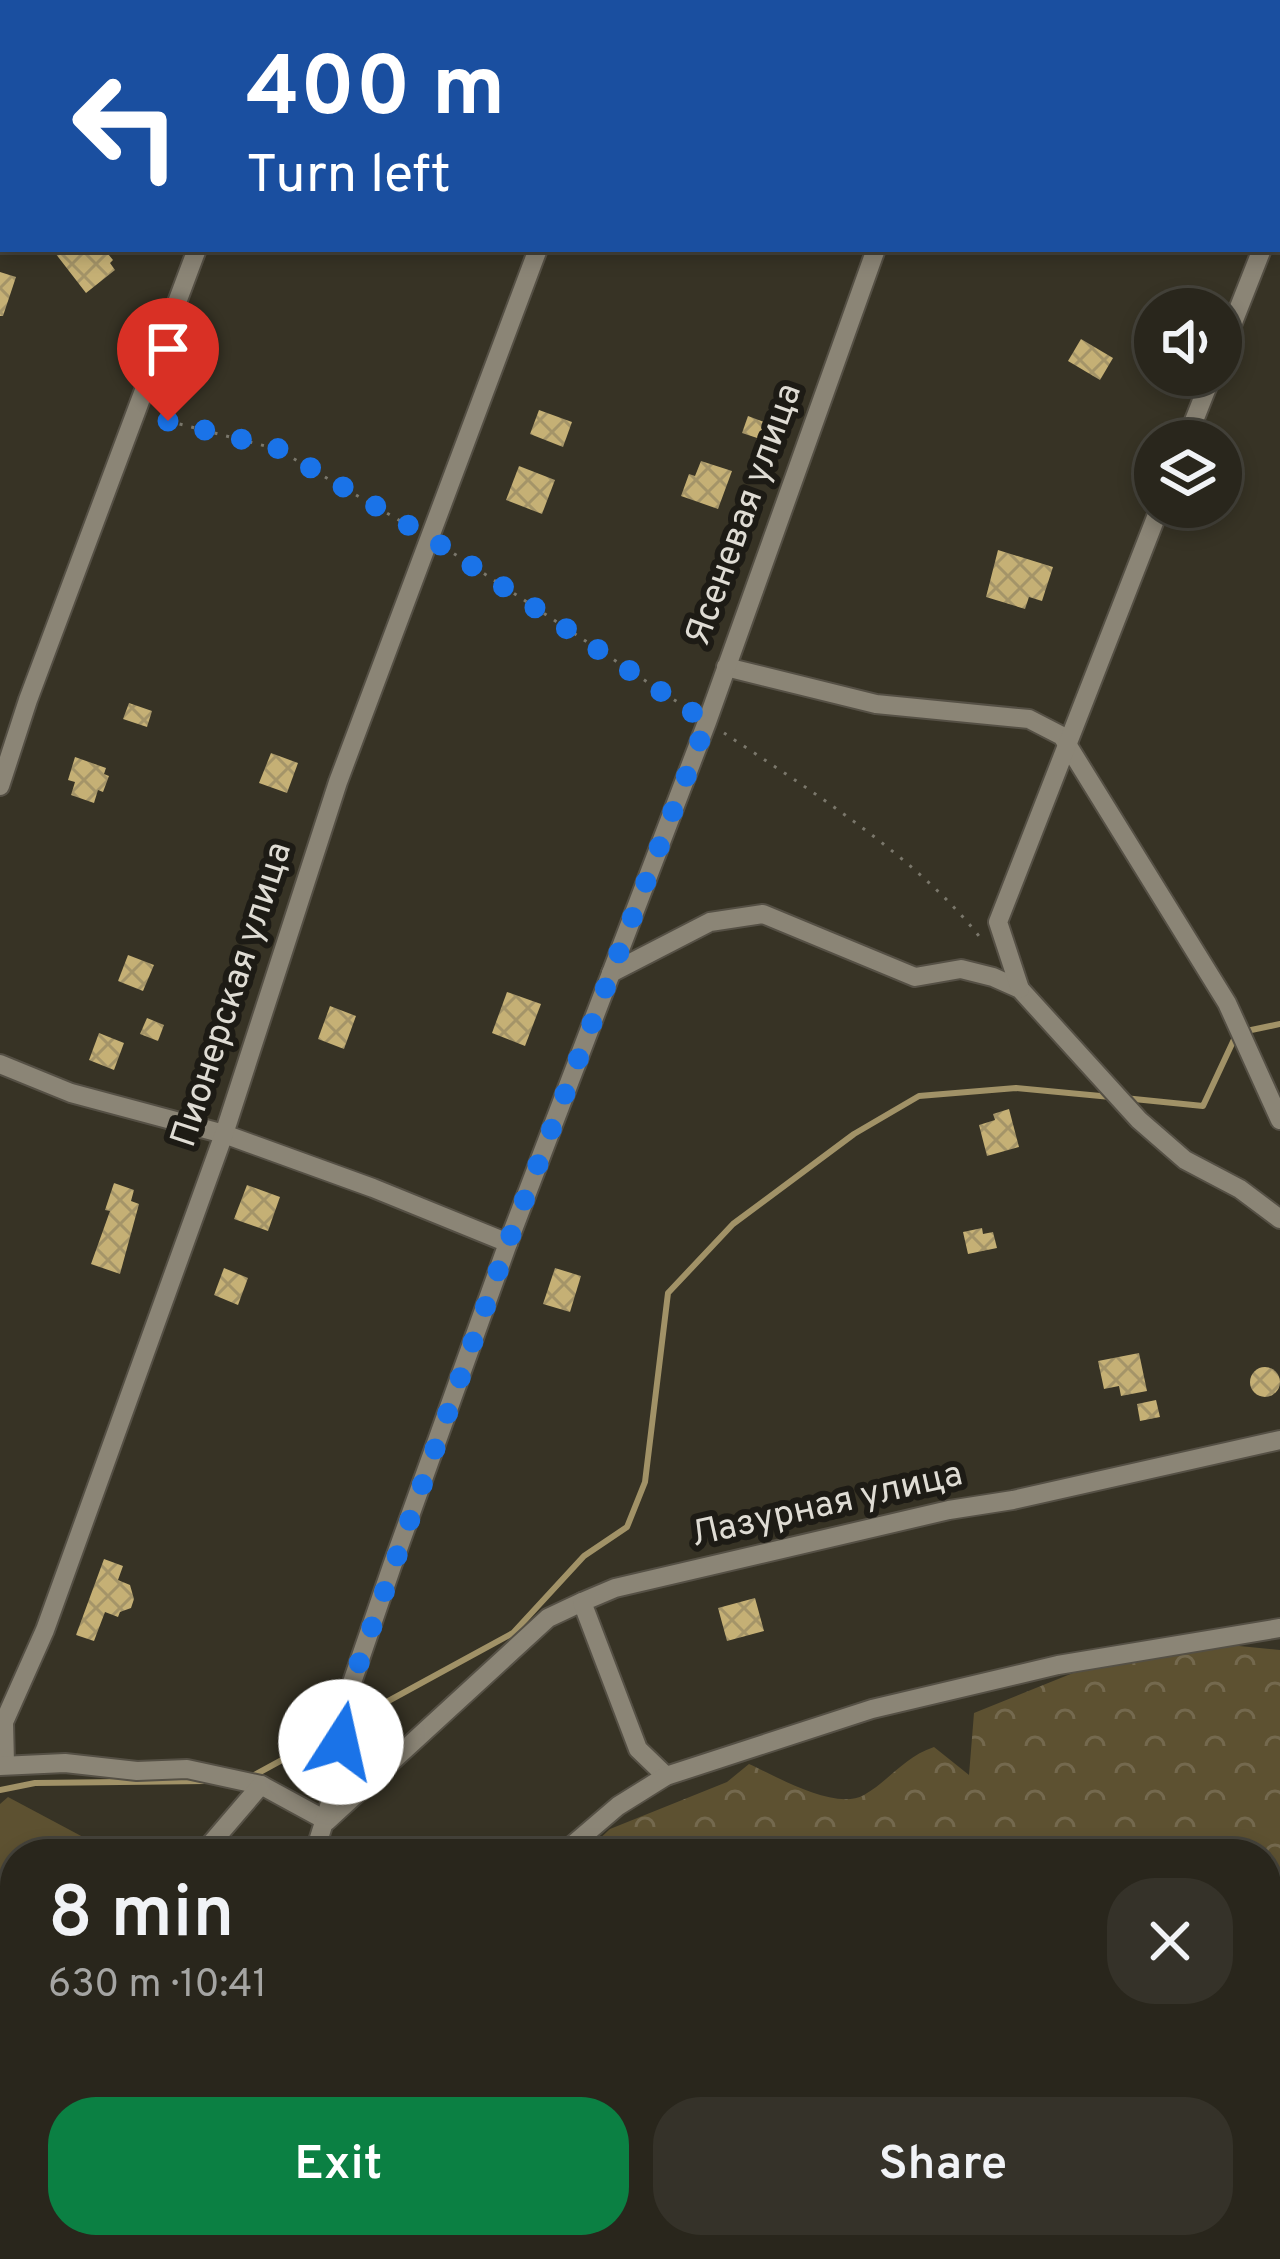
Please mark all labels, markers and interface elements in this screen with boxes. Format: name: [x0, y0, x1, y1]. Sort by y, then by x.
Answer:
text: 400 m: [246, 39, 505, 145]
icon: left: [48, 48, 204, 204]
text: Turn left: [246, 143, 451, 212]
map controls: [1134, 288, 1242, 528]
button: sound: [1134, 288, 1242, 396]
pin: [117, 298, 219, 421]
icon: arrive: [135, 316, 201, 382]
street label: Ясеневая улица: [676, 377, 814, 653]
button: layers: [1134, 420, 1242, 528]
street label: Пионерская улица: [162, 837, 304, 1153]
street label: Лазурная улица: [687, 1452, 967, 1560]
position arrow: [278, 1679, 404, 1805]
text: 8 min: [48, 1871, 234, 1963]
button: close: [1107, 1878, 1233, 2004]
text: 630 m · 10:41: [48, 1962, 267, 2011]
button: Exit: [48, 2097, 629, 2235]
button: Share: [653, 2097, 1233, 2235]

